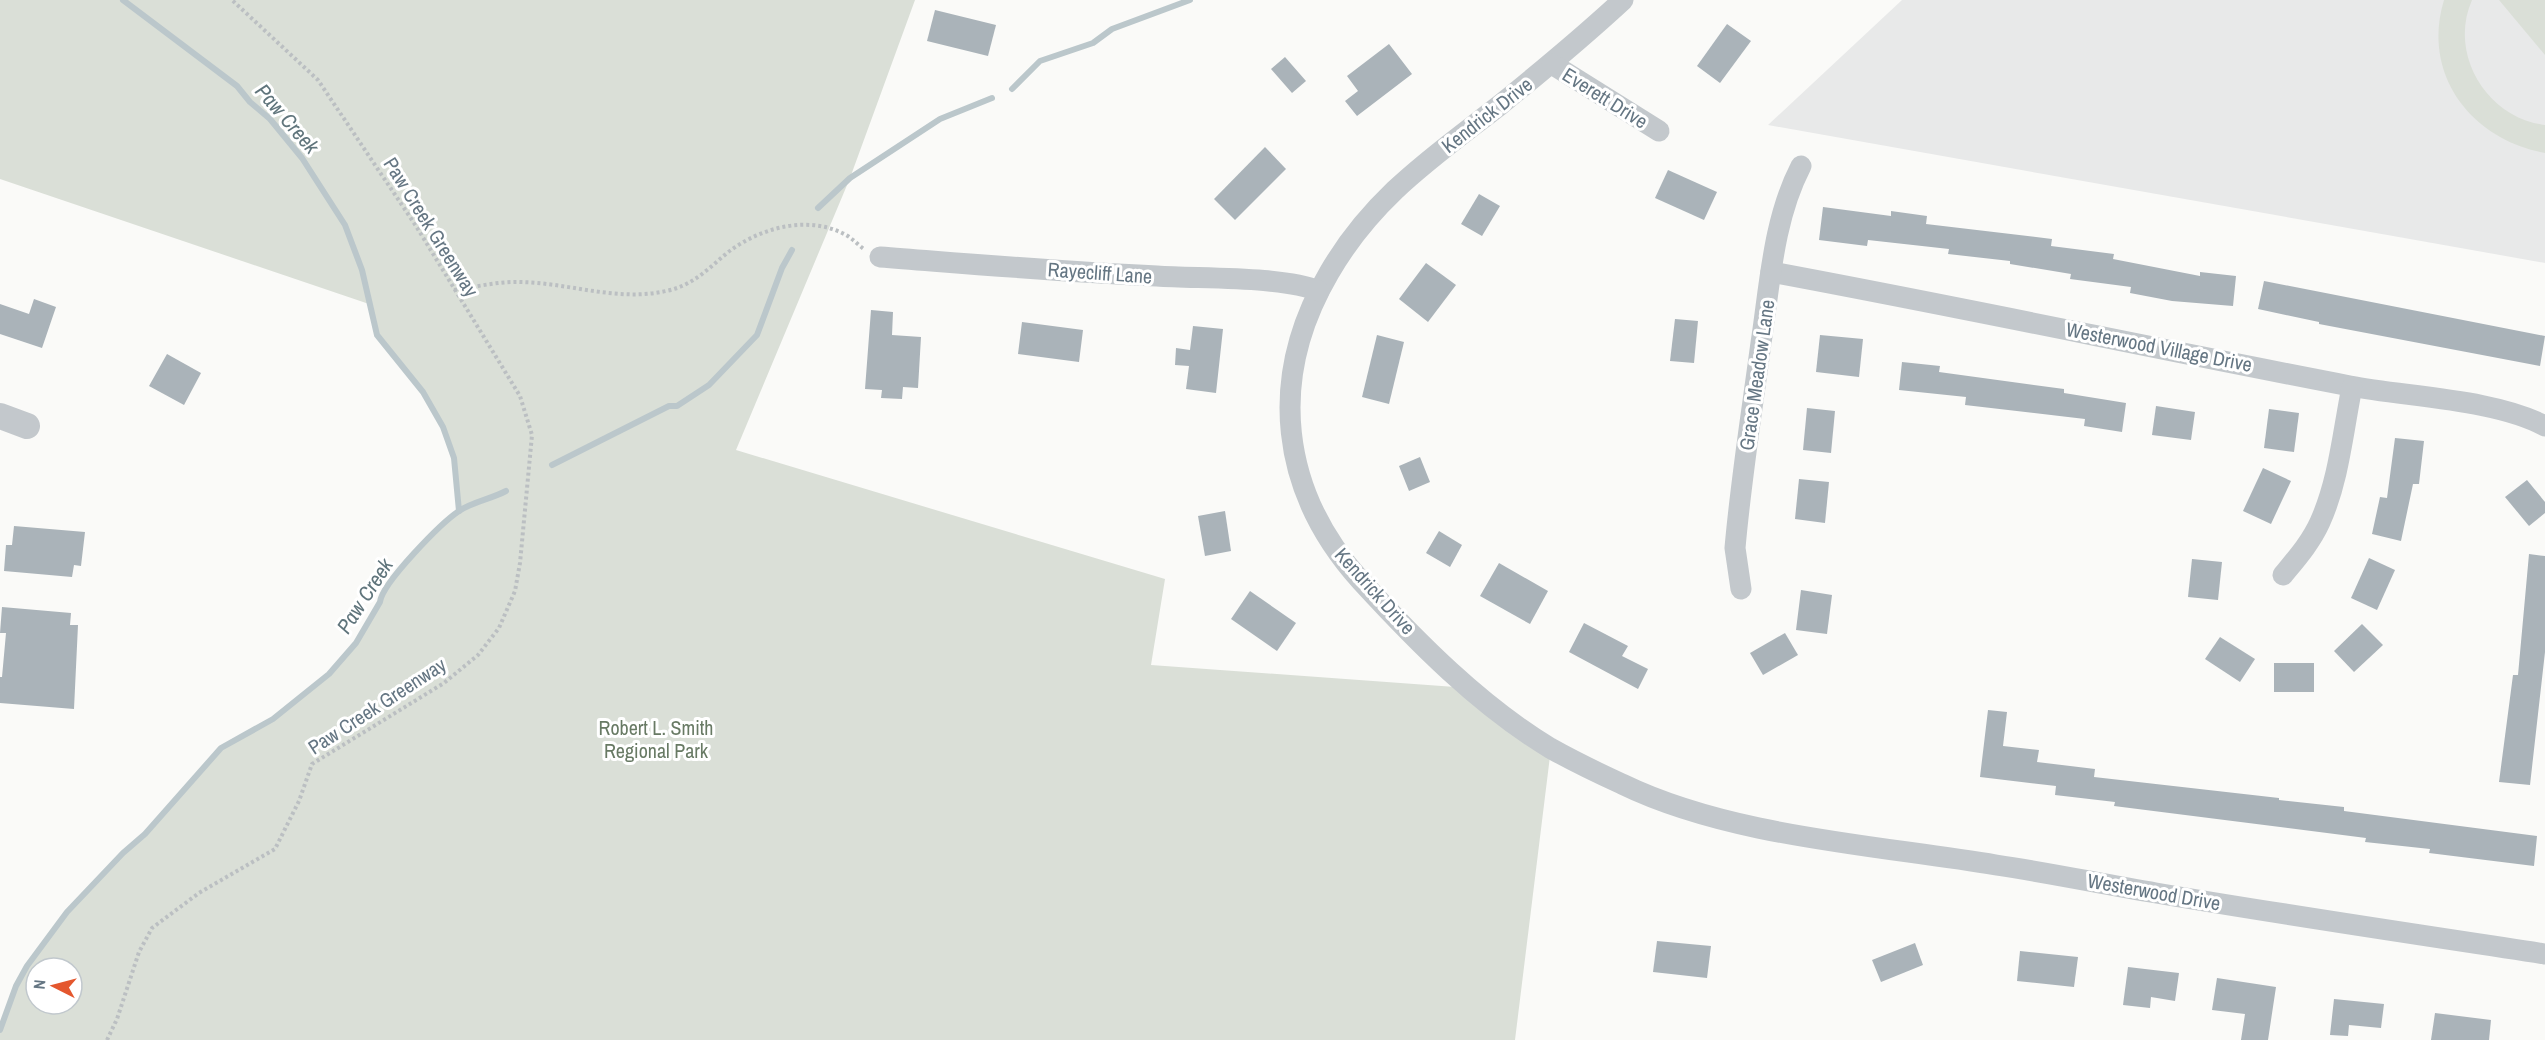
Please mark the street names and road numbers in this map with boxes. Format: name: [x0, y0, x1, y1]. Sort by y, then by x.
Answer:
street label: Everett Drive: [1558, 61, 1653, 134]
street label: Kendrick Drive: [1436, 71, 1538, 159]
street label: Paw Creek Greenway: [378, 152, 486, 302]
street label: Rayecliff Lane: [1047, 255, 1153, 290]
street label: Grace Meadow Lane: [1733, 298, 1780, 452]
street label: Westerwood Village Drive: [2064, 315, 2254, 378]
street label: Kendrick Drive: [1329, 541, 1422, 640]
street label: Paw Creek Greenway: [302, 650, 452, 760]
street label: Westerwood Drive: [2085, 867, 2223, 916]

